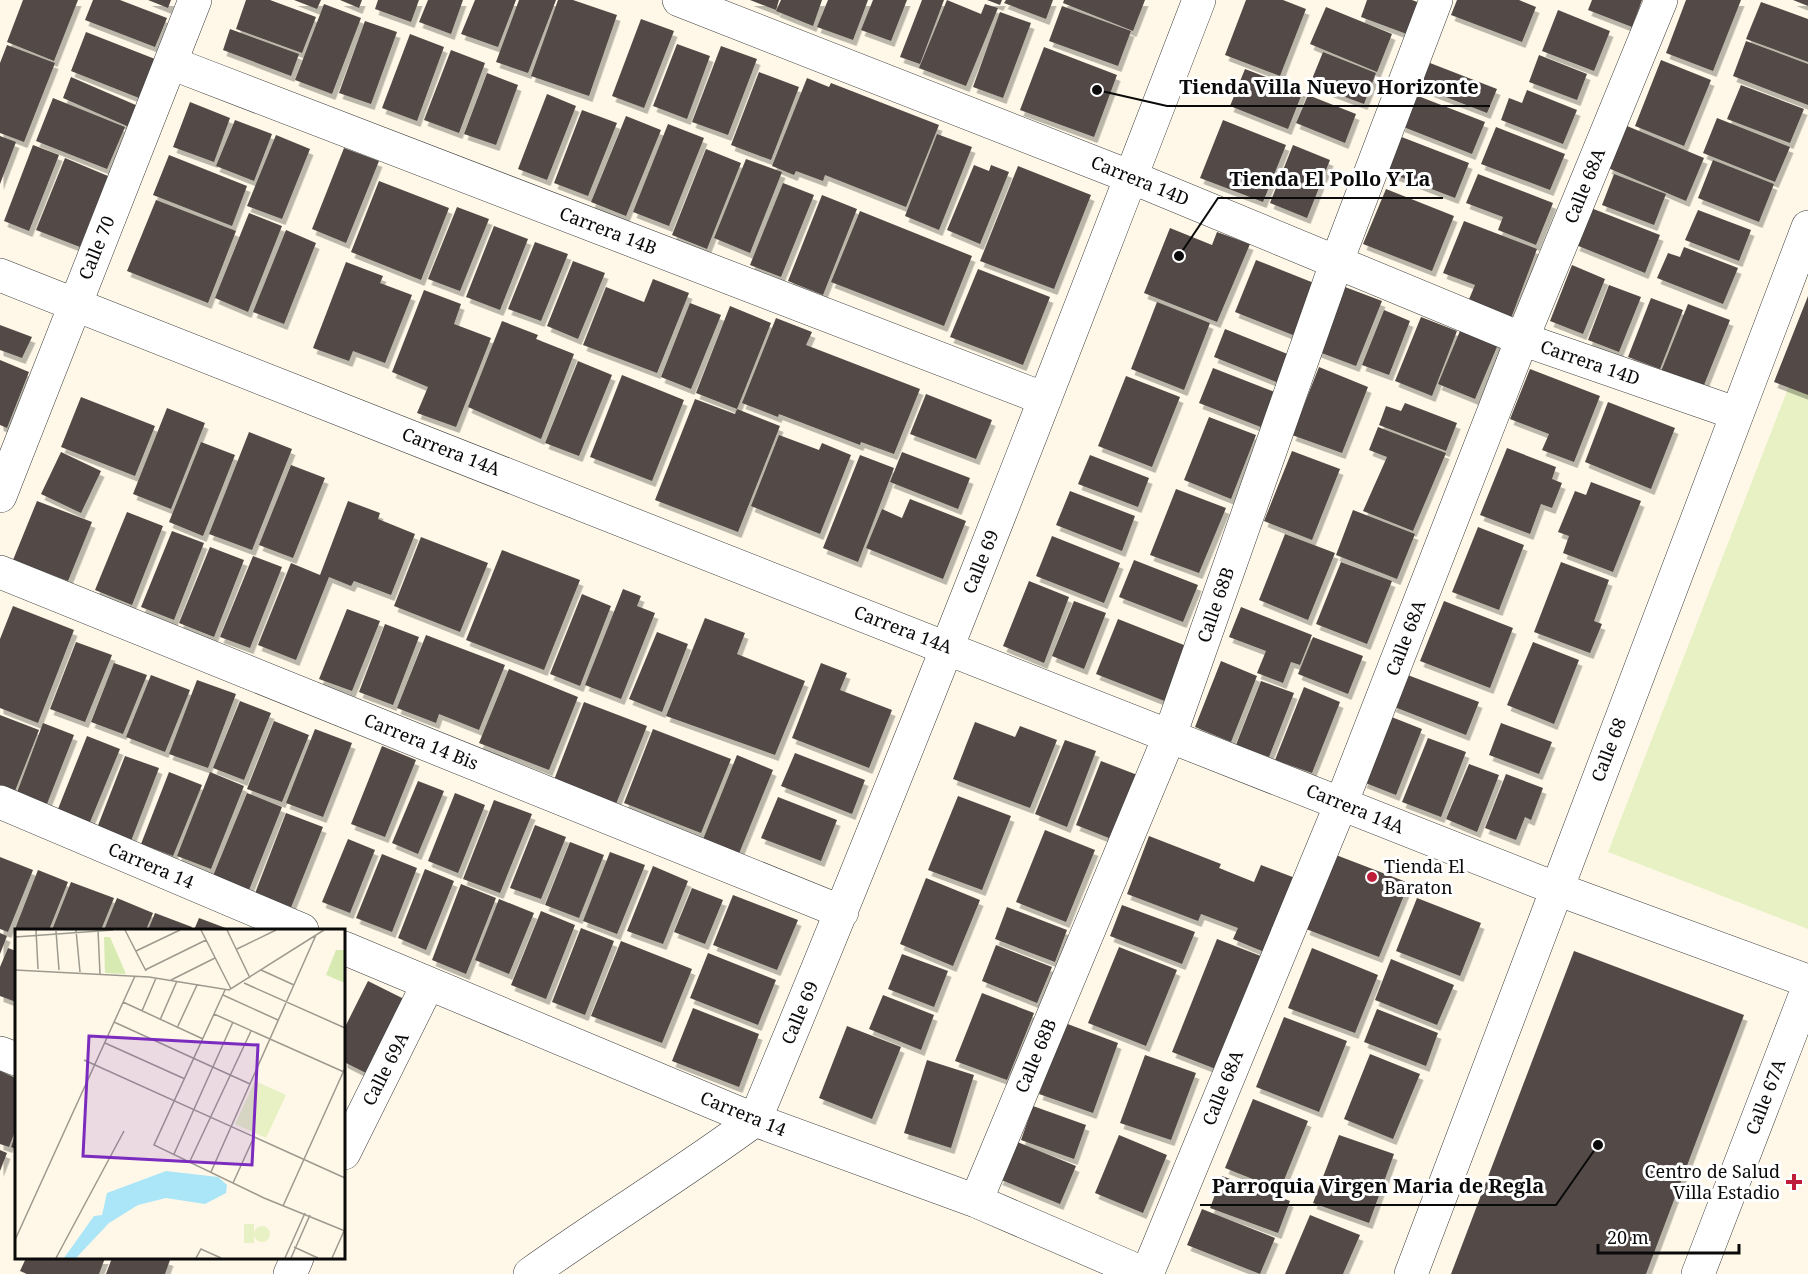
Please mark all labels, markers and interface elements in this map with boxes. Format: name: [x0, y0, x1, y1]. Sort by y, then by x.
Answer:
callout: Tienda Villa Nuevo Horizonte: [1167, 68, 1490, 106]
text: Tienda Villa Nuevo Horizonte: [1179, 73, 1479, 100]
street label: Calle 68A: [1558, 144, 1610, 227]
street label: Carrera 14D: [1088, 149, 1193, 211]
callout: Tienda El Pollo Y La: [1218, 160, 1443, 198]
text: Tienda El Pollo Y La: [1229, 165, 1431, 192]
street label: Carrera 14B: [556, 200, 661, 260]
street label: Calle 70: [72, 212, 120, 283]
street label: Carrera 14D: [1537, 334, 1643, 390]
street label: Carrera 14A: [399, 421, 504, 481]
street label: Calle 69: [956, 526, 1004, 597]
street label: Calle 68B: [1191, 564, 1239, 646]
street label: Calle 68A: [1380, 596, 1431, 679]
street label: Carrera 14A: [851, 599, 956, 659]
street label: Carrera 14 Bis: [361, 707, 482, 775]
street label: Calle 68: [1585, 714, 1631, 785]
street label: Carrera 14A: [1303, 778, 1408, 839]
street label: Carrera 14: [105, 836, 198, 894]
place label: Tienda El Baraton: [1384, 854, 1465, 899]
marker: Tienda El Baraton: [1365, 870, 1379, 884]
inset map: [15, 929, 345, 1259]
street label: Calle 69: [775, 977, 823, 1048]
street label: Calle 68B: [1009, 1015, 1061, 1096]
street label: Calle 69A: [356, 1027, 414, 1109]
street label: Calle 68A: [1196, 1046, 1248, 1129]
street label: Calle 67A: [1740, 1055, 1791, 1138]
street label: Carrera 14: [697, 1085, 790, 1141]
place label: Centro de Salud Villa Estadio: [1644, 1159, 1780, 1204]
callout: Parroquia Virgen Maria de Regla: [1200, 1167, 1556, 1205]
text: Parroquia Virgen Maria de Regla: [1212, 1172, 1544, 1199]
marker: Centro de Salud Villa Estadio: [1785, 1173, 1803, 1191]
scale bar: [1598, 1217, 1739, 1255]
text: 20 m: [1607, 1225, 1649, 1249]

